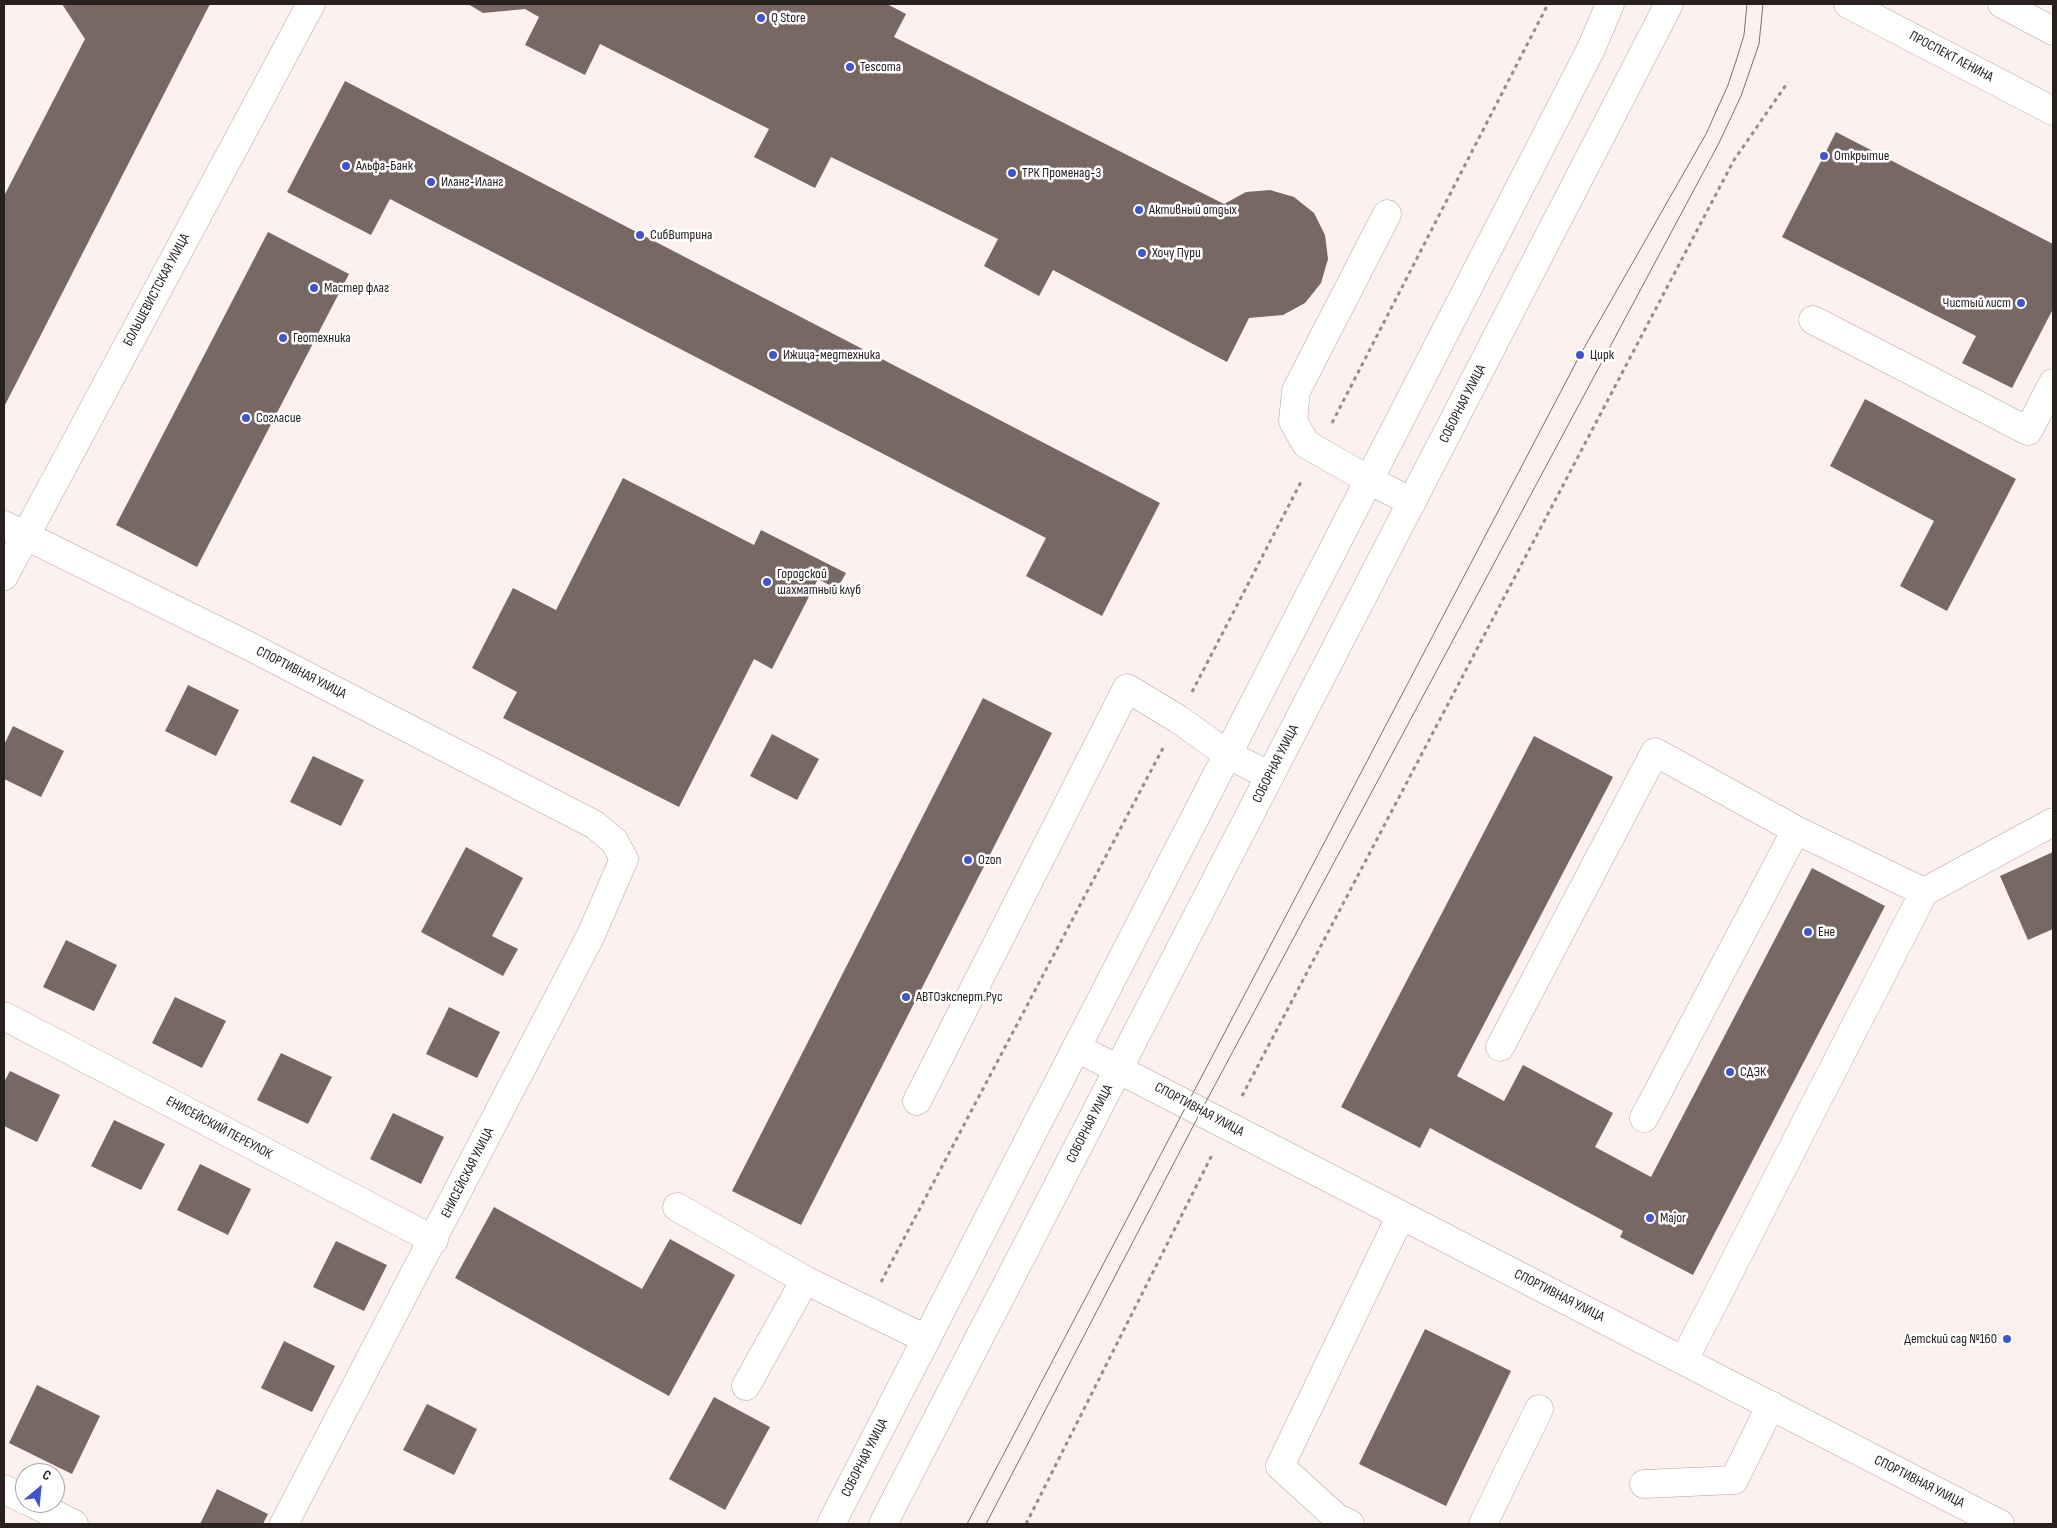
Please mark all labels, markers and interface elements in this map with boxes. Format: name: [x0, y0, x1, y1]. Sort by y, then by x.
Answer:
place label: Q Store: [771, 10, 806, 26]
marker: Q Store: [755, 12, 767, 24]
street label: ПРОСПЕКТ ЛЕНИНА: [1906, 28, 1996, 86]
place label: Tescoma: [860, 59, 901, 75]
marker: Tescoma: [844, 61, 856, 73]
place label: Открытие: [1834, 148, 1889, 164]
marker: Открытие: [1818, 150, 1830, 162]
place label: Альфа-Банк: [356, 158, 413, 174]
marker: Альфа-Банк: [340, 160, 352, 172]
place label: ТРК Променад-3: [1022, 165, 1101, 181]
marker: ТРК Променад-3: [1006, 167, 1018, 179]
place label: Иланг-Иланг: [441, 174, 503, 190]
marker: Иланг-Иланг: [425, 176, 437, 188]
place label: Активный отдых: [1149, 202, 1237, 218]
marker: Активный отдых: [1133, 204, 1145, 216]
place label: СибВитрина: [650, 227, 712, 243]
marker: СибВитрина: [634, 229, 646, 241]
street label: БОЛЬШЕВИСТСКАЯ УЛИЦА: [120, 231, 194, 349]
place label: Хочу Пури: [1152, 245, 1201, 261]
marker: Хочу Пури: [1136, 247, 1148, 259]
place label: Мастер флаг: [324, 280, 389, 296]
marker: Мастер флаг: [308, 282, 320, 294]
place label: Чистый лист: [1943, 295, 2011, 311]
marker: Чистый лист: [2015, 297, 2027, 309]
place label: Геотехника: [293, 330, 351, 346]
marker: Геотехника: [277, 332, 289, 344]
place label: Ижица-медтехника: [783, 347, 880, 363]
place label: Цирк: [1590, 347, 1614, 363]
marker: Ижица-медтехника: [767, 349, 779, 361]
marker: Цирк: [1574, 349, 1586, 361]
street label: СОБОРНАЯ УЛИЦА: [1436, 362, 1490, 446]
place label: Согласие: [256, 410, 301, 426]
marker: Согласие: [240, 412, 252, 424]
place label: Городской шахматный клуб: [777, 566, 861, 598]
marker: Городской шахматный клуб: [761, 576, 773, 588]
street label: СПОРТИВНАЯ УЛИЦА: [253, 643, 349, 703]
street label: СОБОРНАЯ УЛИЦА: [1249, 722, 1303, 806]
place label: Ozon: [978, 852, 1002, 868]
marker: Ozon: [962, 854, 974, 866]
place label: Ене: [1818, 924, 1835, 940]
marker: Ене: [1802, 926, 1814, 938]
place label: АВТОэксперт.Рус: [916, 989, 1002, 1005]
marker: АВТОэксперт.Рус: [900, 991, 912, 1003]
place label: СДЭК: [1740, 1064, 1766, 1080]
marker: СДЭК: [1724, 1066, 1736, 1078]
street label: СПОРТИВНАЯ УЛИЦА: [1151, 1079, 1247, 1141]
street label: СОБОРНАЯ УЛИЦА: [1063, 1082, 1117, 1166]
street label: ЕНИСЕЙСКИЙ ПЕРЕУЛОК: [163, 1093, 275, 1163]
street label: ЕНИСЕЙСКАЯ УЛИЦА: [438, 1125, 498, 1221]
place label: Major: [1660, 1210, 1686, 1226]
marker: Major: [1644, 1212, 1656, 1224]
street label: СПОРТИВНАЯ УЛИЦА: [1511, 1266, 1607, 1326]
place label: Детский сад №160: [1904, 1331, 1997, 1347]
marker: Детский сад №160: [2001, 1333, 2013, 1345]
street label: СОБОРНАЯ УЛИЦА: [838, 1416, 892, 1500]
street label: СПОРТИВНАЯ УЛИЦА: [1871, 1452, 1967, 1512]
north arrow: [15, 1463, 65, 1513]
text: С: [40, 1466, 54, 1484]

